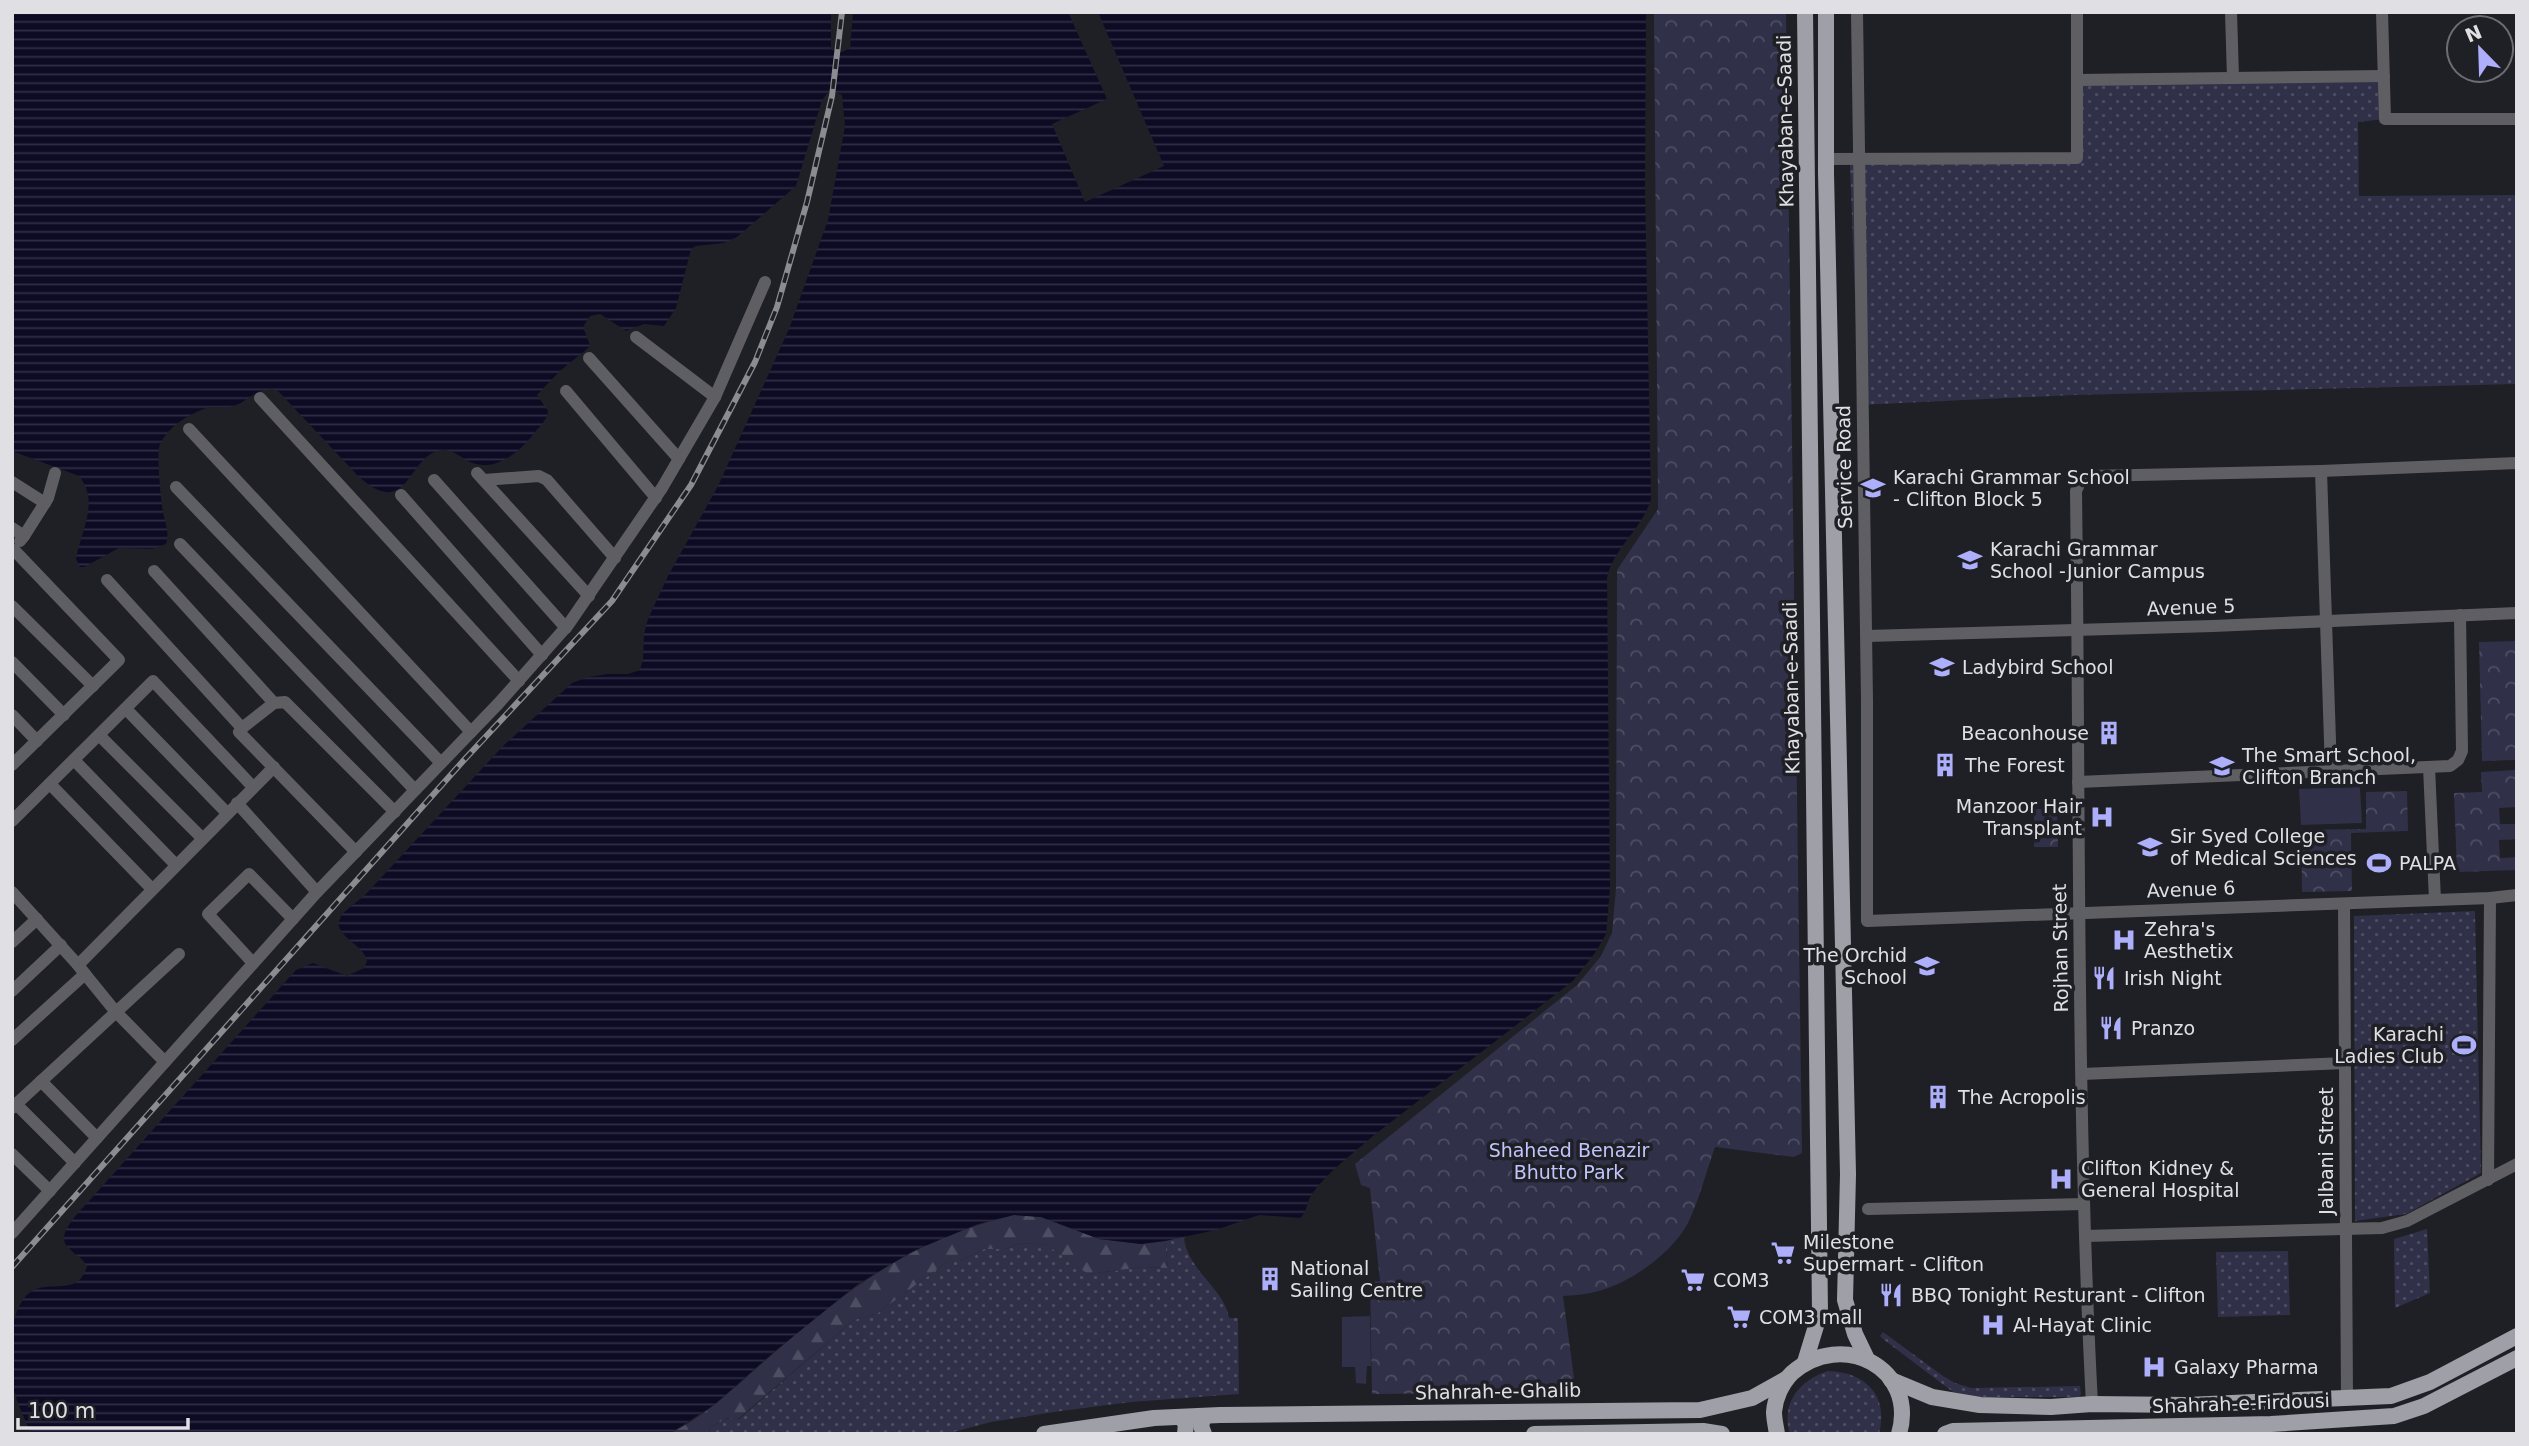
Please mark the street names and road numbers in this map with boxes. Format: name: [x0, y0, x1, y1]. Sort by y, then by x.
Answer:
street label: Khayaban-e-Saadi: [1772, 34, 1798, 208]
street label: Service Road: [1832, 405, 1856, 529]
street label: Avenue 5: [2146, 594, 2236, 620]
street label: Khayaban-e-Saadi: [1778, 601, 1804, 775]
street label: Avenue 6: [2146, 876, 2236, 902]
street label: Rojhan Street: [2048, 883, 2072, 1013]
street label: Jalbani Street: [2315, 1087, 2337, 1216]
street label: Shahrah-e-Ghalib: [1415, 1379, 1581, 1403]
street label: Shahrah-e-Firdousi: [2152, 1389, 2330, 1417]

